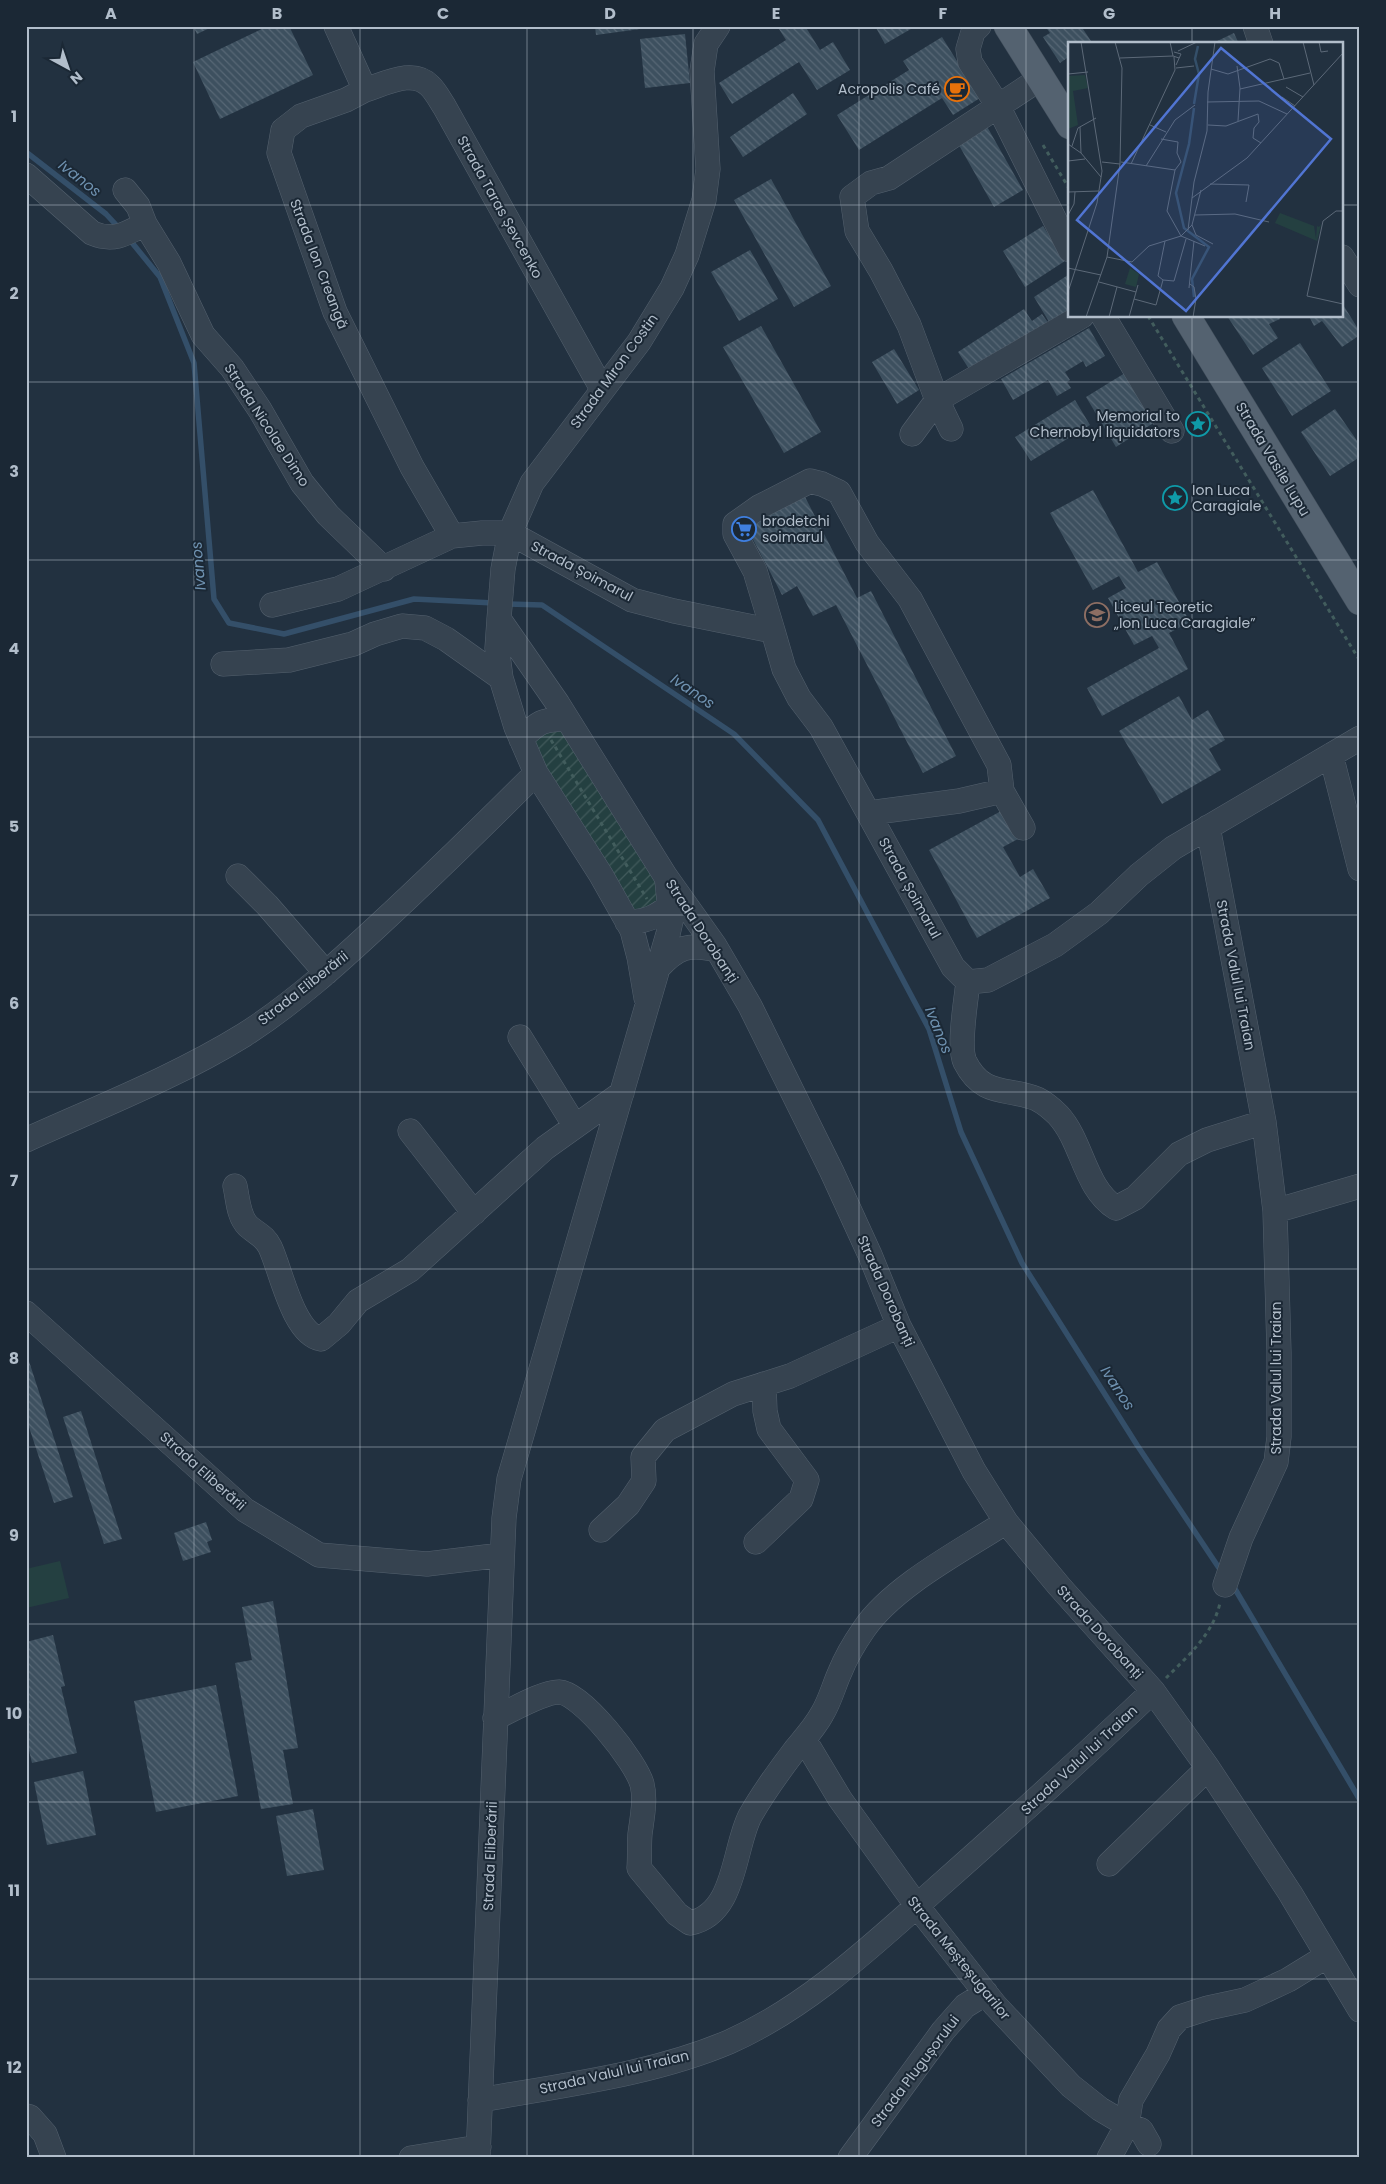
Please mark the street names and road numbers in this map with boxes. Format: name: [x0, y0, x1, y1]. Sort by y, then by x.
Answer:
street label: Strada Taras Șevcenko: [452, 132, 548, 282]
street label: Strada Ion Creangă: [285, 196, 353, 332]
street label: Strada Miron Costin: [565, 309, 663, 433]
street label: Strada Nicolae Dimo: [220, 359, 314, 491]
street label: Strada Vasile Lupu: [1231, 398, 1315, 520]
street label: Strada Șoimarul: [528, 536, 636, 606]
street label: Strada Șoimarul: [874, 834, 946, 942]
street label: Strada Dorobanți: [661, 875, 743, 987]
street label: Strada Valul lui Traian: [1212, 898, 1260, 1052]
street label: Strada Eliberării: [254, 946, 352, 1030]
street label: Strada Dorobanți: [852, 1232, 920, 1350]
street label: Strada Valul lui Traian: [1266, 1302, 1286, 1454]
street label: Strada Eliberării: [156, 1427, 250, 1515]
street label: Strada Dorobanți: [1052, 1581, 1148, 1683]
street label: Strada Valul lui Traian: [1016, 1701, 1142, 1819]
street label: Strada Eliberării: [478, 1801, 502, 1911]
street label: Strada Meșteșugarilor: [903, 1892, 1015, 2024]
street label: Strada Plugușorului: [866, 2011, 964, 2131]
street label: Strada Valul lui Traian: [537, 2045, 691, 2099]

